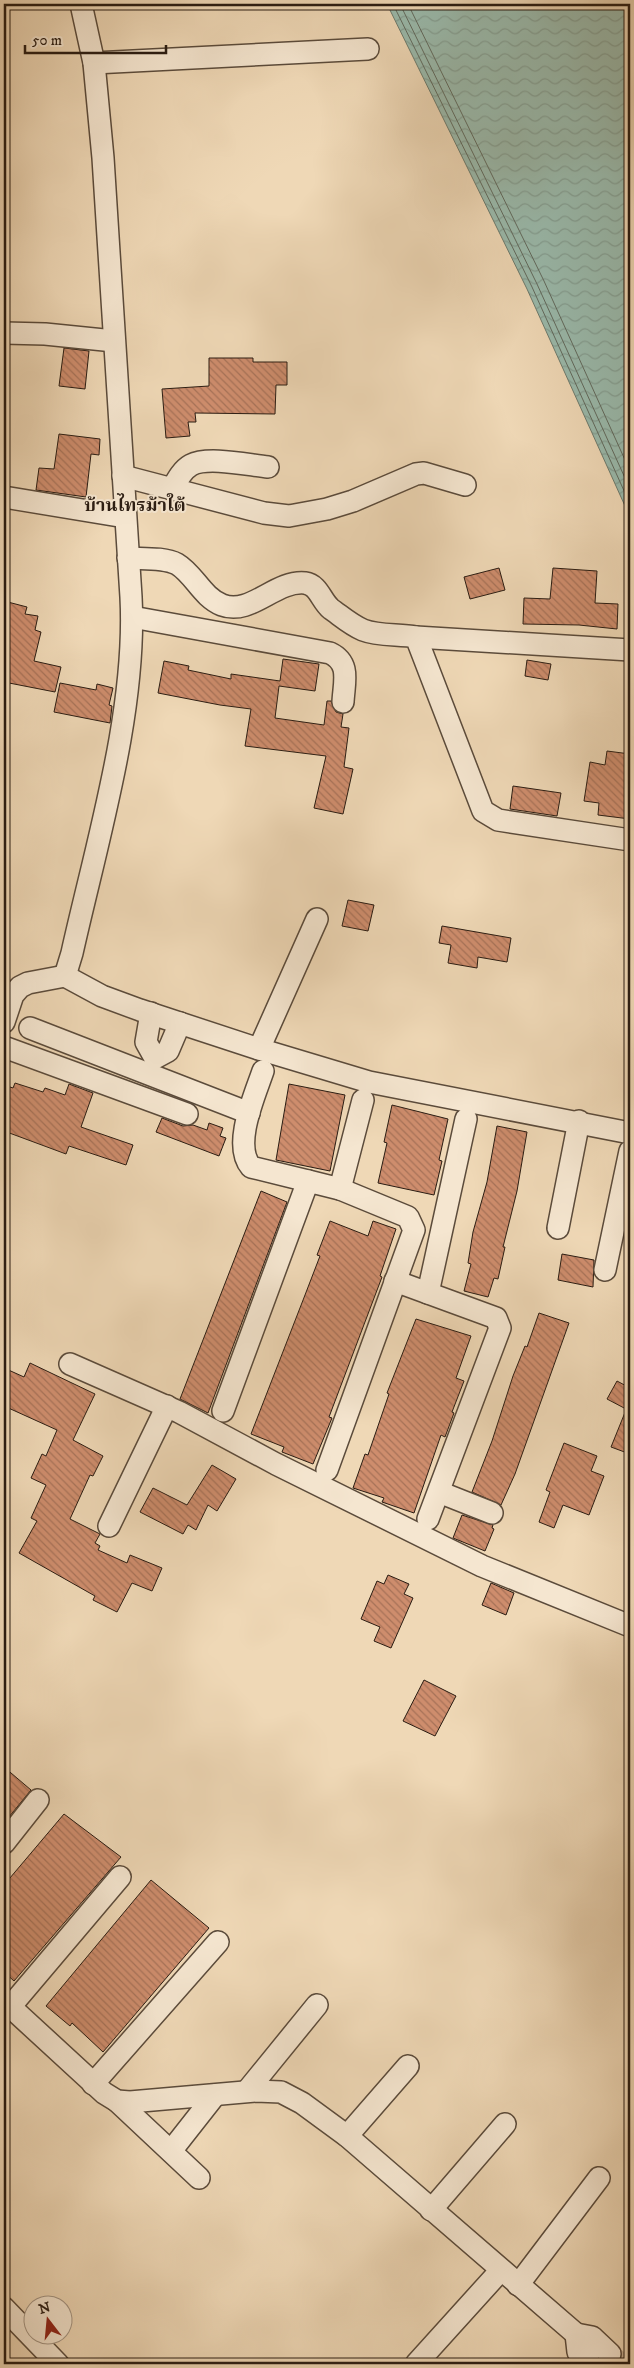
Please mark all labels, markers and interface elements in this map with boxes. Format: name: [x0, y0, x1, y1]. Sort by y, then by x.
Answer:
scale bar: [25, 22, 166, 54]
text: 50 m: [32, 31, 62, 50]
district label: บ้านไทรม้าใต้: [84, 493, 186, 517]
north arrow: [22, 2296, 72, 2346]
text: N: [37, 2298, 53, 2319]

